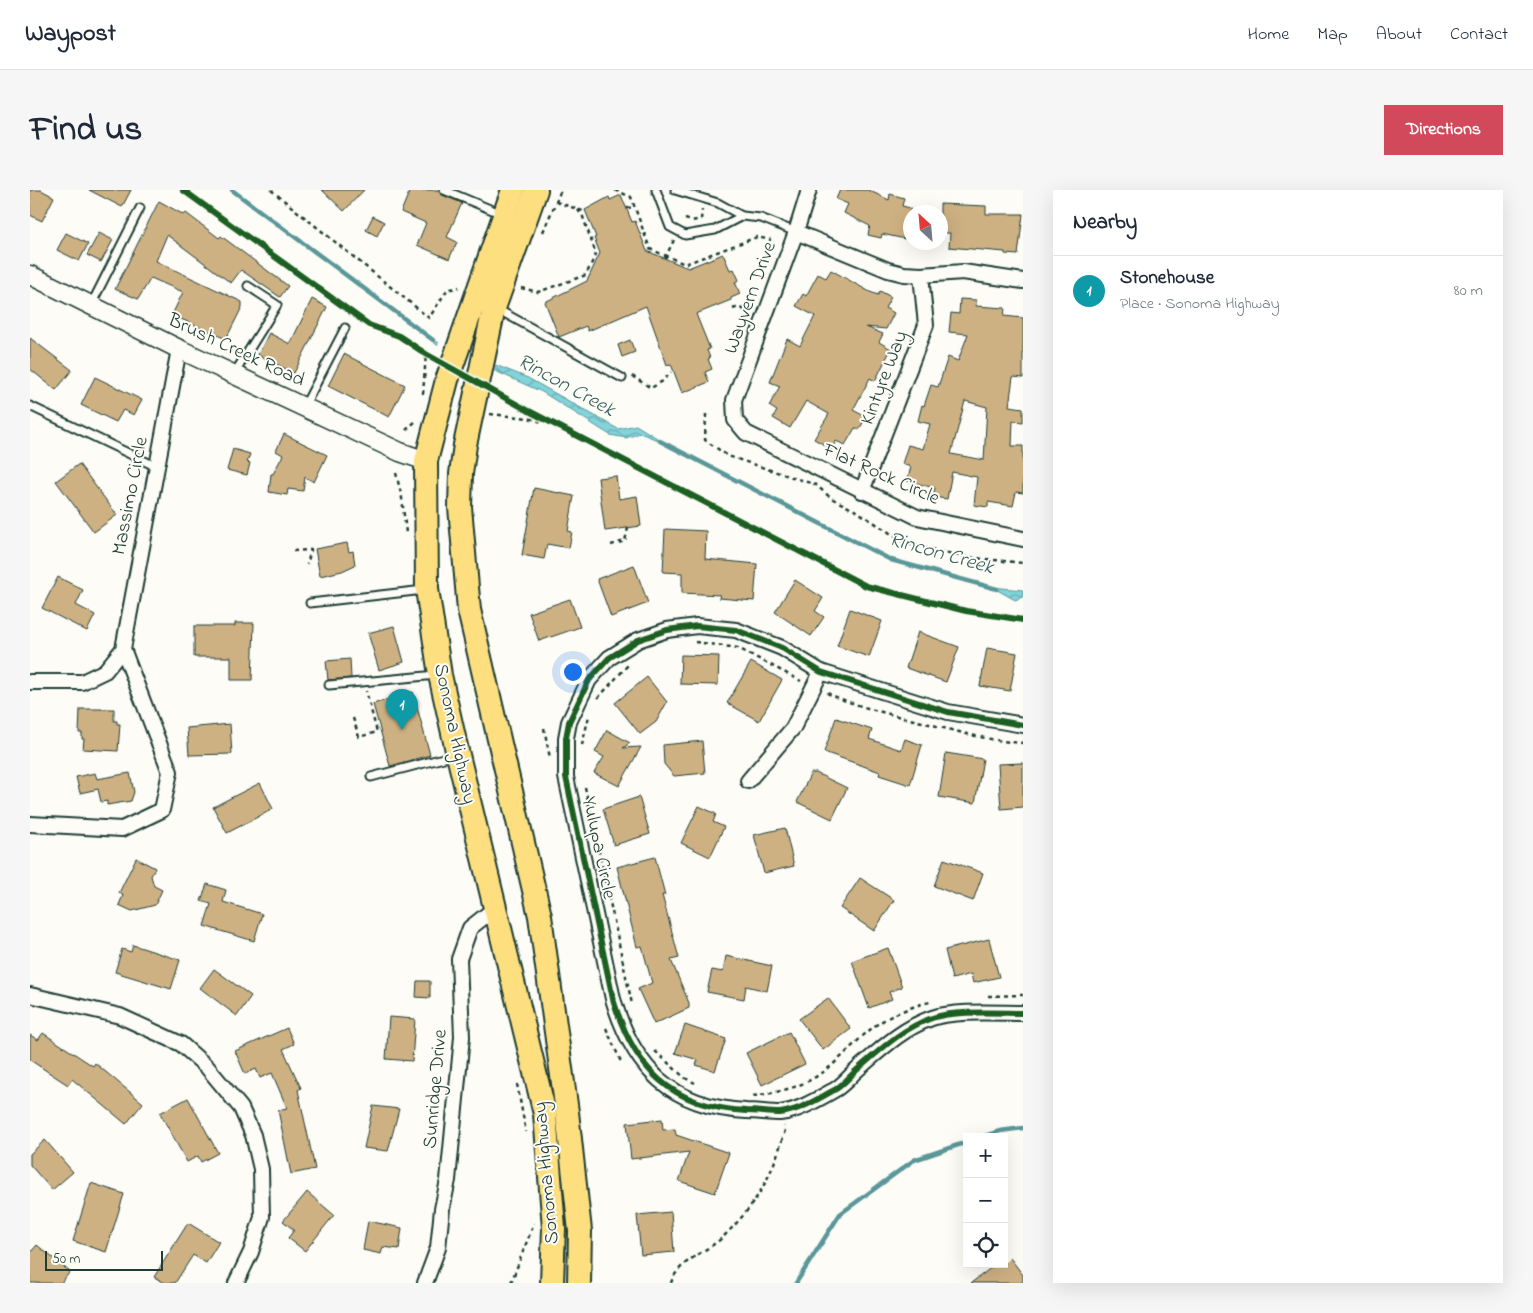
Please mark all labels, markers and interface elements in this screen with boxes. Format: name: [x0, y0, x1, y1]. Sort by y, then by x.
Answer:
text: Waypost: [25, 17, 116, 52]
text: Home: [1248, 22, 1289, 48]
text: Map: [1317, 22, 1348, 48]
text: About: [1376, 22, 1422, 48]
text: Contact: [1450, 22, 1508, 48]
text: Find us: [30, 105, 142, 156]
button: Directions: [1384, 105, 1503, 155]
north arrow: [903, 205, 948, 250]
text: Nearby: [1073, 208, 1137, 238]
street label: Wayvern Drive: [717, 238, 785, 358]
text: Stonehouse: [1120, 265, 1214, 292]
text: 1: [1086, 279, 1092, 303]
text: 80 m: [1454, 279, 1483, 303]
text: Place · Sonoma Highway: [1120, 292, 1280, 316]
street label: Brush Creek Road: [162, 306, 309, 395]
street label: Kintyre Way: [854, 327, 916, 429]
water label: Rincon Creek: [512, 347, 621, 426]
street label: Massimo Circle: [105, 434, 157, 558]
street label: Flat Rock Circle: [817, 436, 944, 514]
water label: Rincon Creek: [885, 525, 998, 583]
your location: [560, 659, 586, 685]
street label: Sonoma Highway: [424, 661, 483, 807]
pin: 1: [386, 689, 418, 730]
street label: Yulupa Circle: [573, 794, 623, 902]
street label: Sunridge Drive: [416, 1028, 457, 1150]
street label: Sonoma Highway: [526, 1101, 569, 1245]
map controls: [963, 1133, 1008, 1268]
button: +: [963, 1133, 1008, 1178]
button: −: [963, 1178, 1008, 1223]
button: locate: [963, 1223, 1008, 1268]
scale bar: [45, 1248, 162, 1271]
text: 50 m: [52, 1249, 80, 1270]

